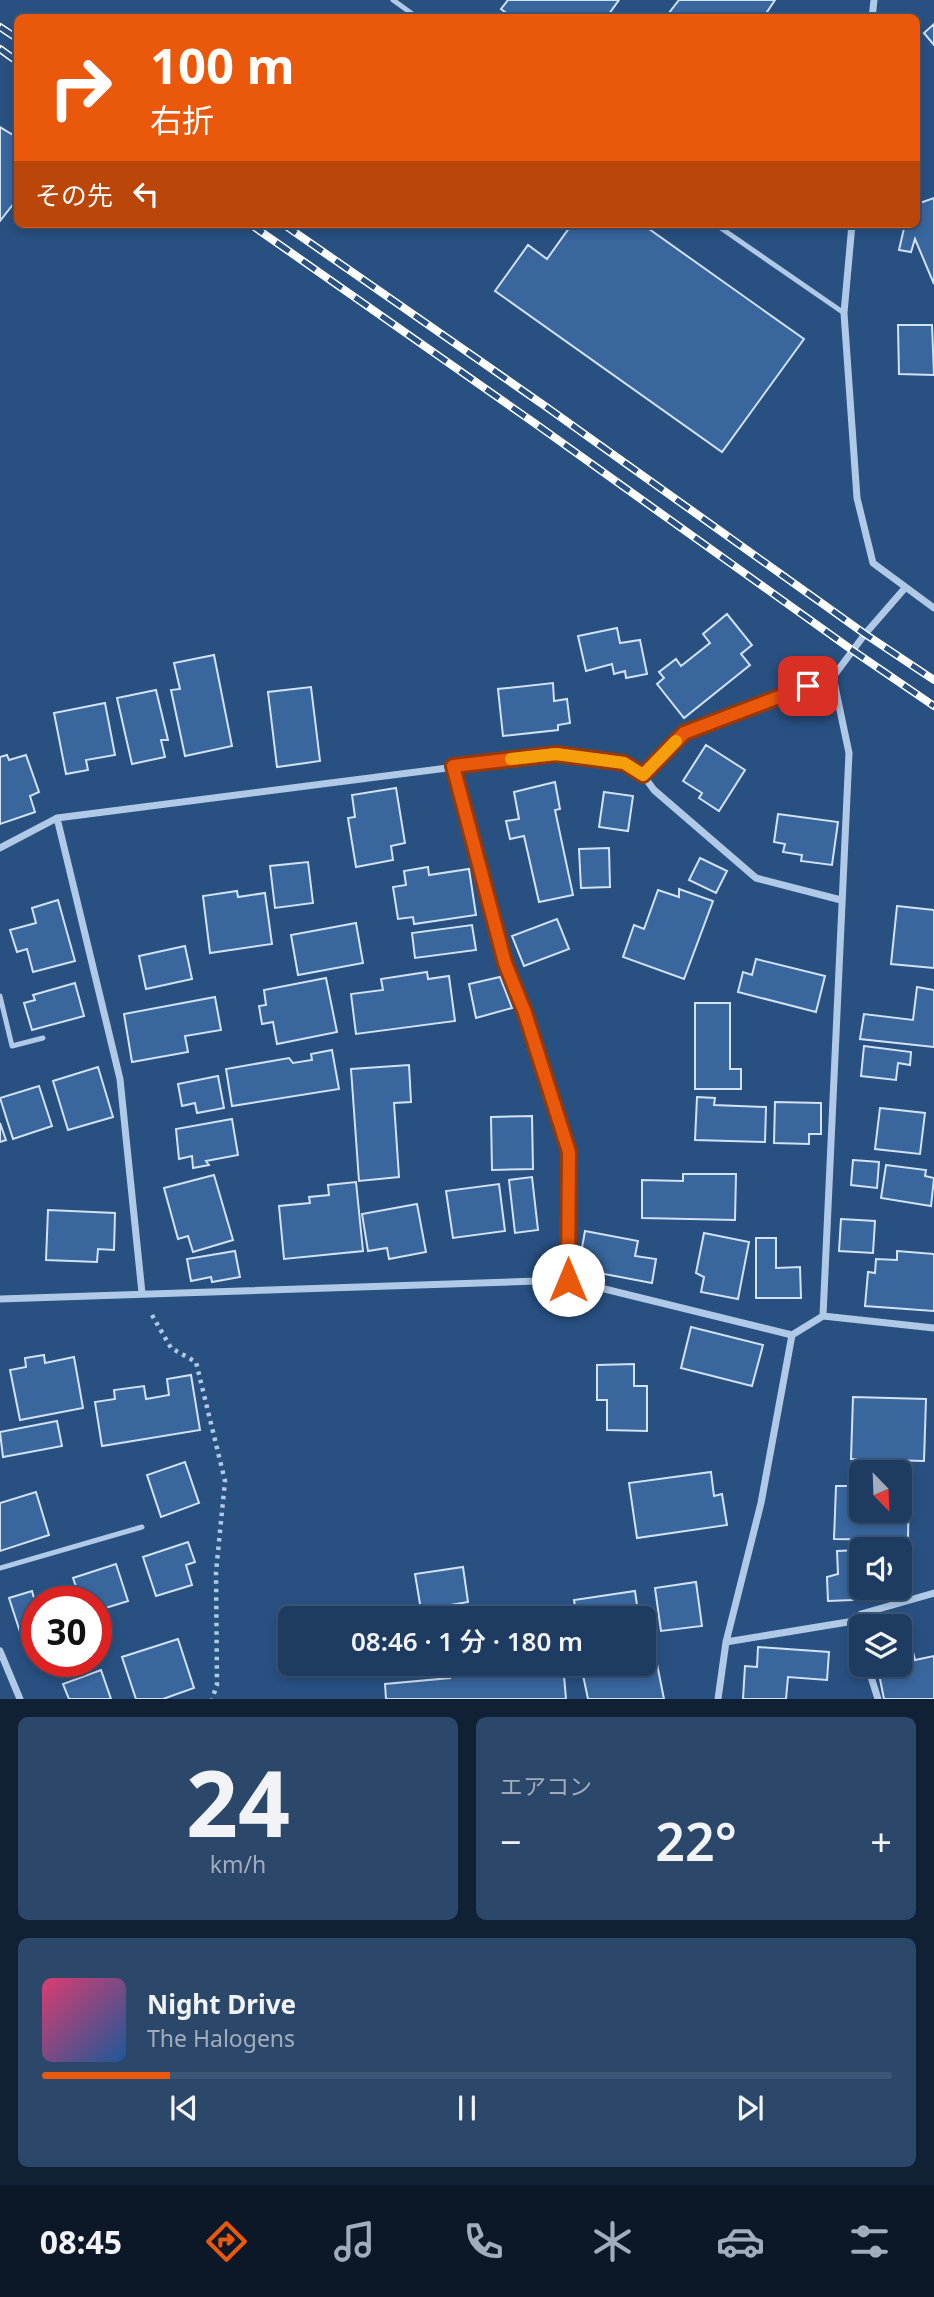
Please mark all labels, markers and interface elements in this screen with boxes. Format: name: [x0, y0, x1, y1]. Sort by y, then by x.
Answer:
text: 100 m: [150, 32, 295, 98]
icon: right: [35, 42, 126, 133]
text: 右折: [150, 98, 214, 141]
icon: left: [127, 175, 165, 213]
text: その先: [35, 177, 113, 213]
pin: [778, 656, 838, 716]
icon: arrive: [789, 667, 827, 705]
position arrow: [531, 1243, 605, 1317]
north arrow: [849, 1460, 912, 1522]
map controls: [849, 1460, 912, 1677]
button: sound: [849, 1537, 912, 1600]
speed limit sign: 30: [21, 1586, 112, 1677]
button: layers: [849, 1614, 912, 1677]
text: 08:46 · 1 分 · 180 m: [351, 1623, 583, 1659]
text: 24: [186, 1740, 290, 1864]
text: エアコン: [500, 1770, 592, 1802]
text: 22°: [655, 1805, 737, 1876]
text: −: [500, 1815, 522, 1867]
text: +: [870, 1815, 892, 1867]
text: km/h: [210, 1848, 266, 1880]
text: Night Drive: [147, 1986, 296, 2022]
text: The Halogens: [147, 2022, 295, 2054]
icon: previous: [165, 2089, 203, 2127]
icon: pause: [448, 2089, 486, 2127]
icon: next: [731, 2089, 769, 2127]
icon: directions: [202, 2217, 251, 2266]
icon: music: [330, 2217, 379, 2266]
icon: phone: [459, 2217, 508, 2266]
icon: climate: [588, 2217, 637, 2266]
icon: car: [716, 2217, 765, 2266]
icon: filters: [845, 2217, 894, 2266]
text: 08:45: [40, 2220, 122, 2263]

